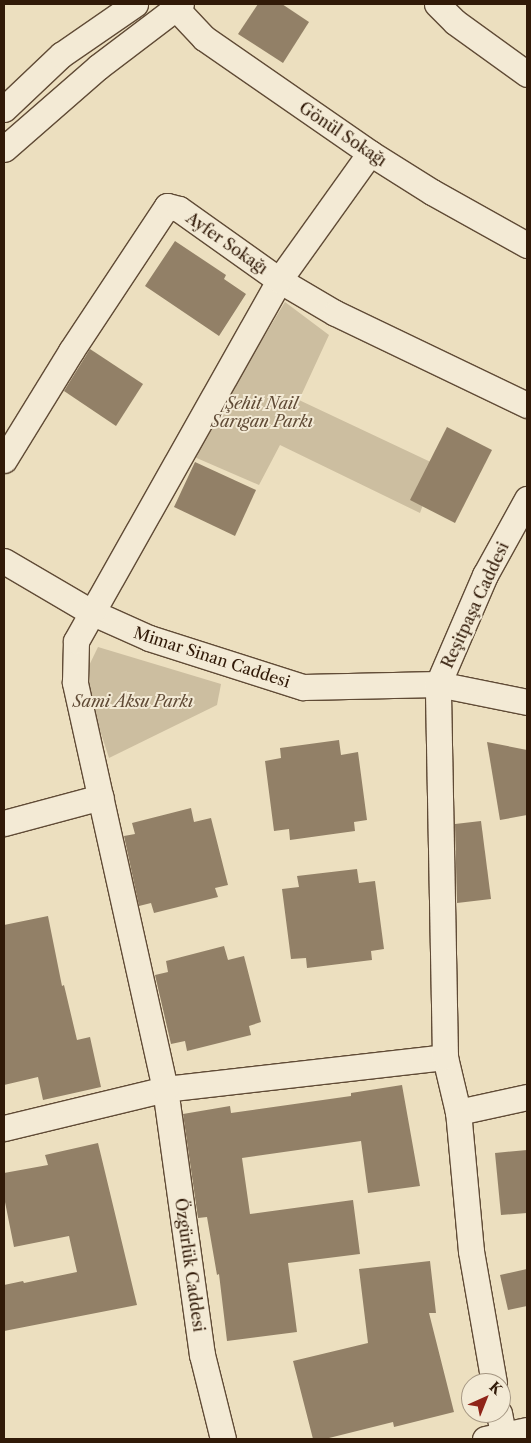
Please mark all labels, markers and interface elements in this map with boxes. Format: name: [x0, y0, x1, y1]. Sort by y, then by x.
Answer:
street label: Gönül Sokağı: [296, 98, 390, 170]
street label: Ayfer Sokağı: [183, 208, 271, 278]
park label: Şehit Nail Sarıgan Parkı: [211, 393, 313, 431]
street label: Reşitpaşa Caddesi: [437, 539, 513, 671]
street label: Mimar Sinan Caddesi: [131, 623, 293, 691]
park label: Sami Aksu Parkı: [73, 691, 193, 711]
street label: Özgürlük Caddesi: [171, 1197, 209, 1333]
north arrow: [461, 1373, 511, 1423]
text: K: [485, 1378, 506, 1398]

